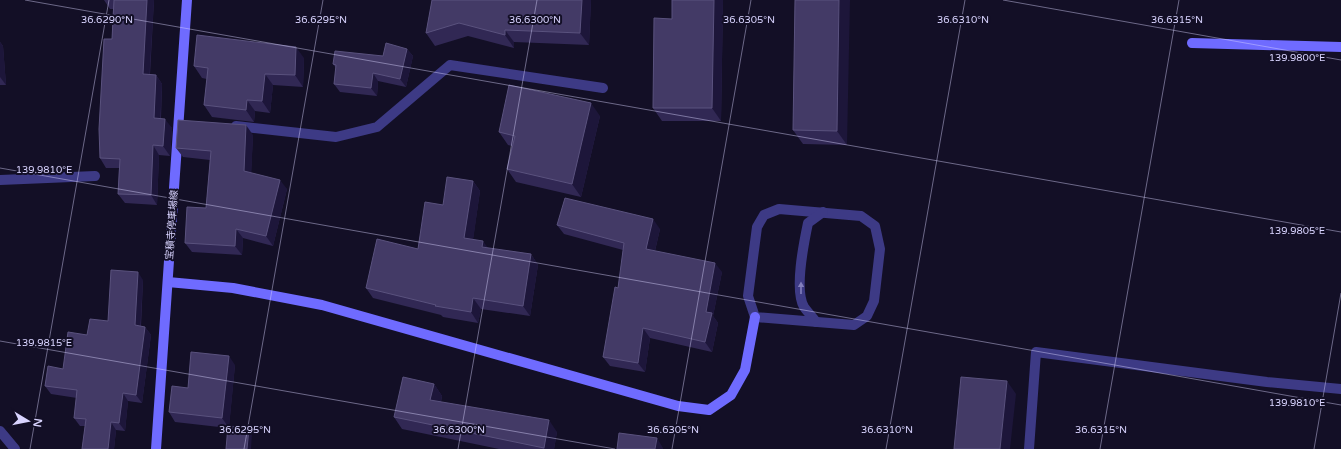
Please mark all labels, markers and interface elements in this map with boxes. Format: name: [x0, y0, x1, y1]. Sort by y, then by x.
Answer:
text: 36.6290°N: [81, 14, 133, 26]
text: 36.6295°N: [295, 14, 347, 26]
text: 36.6300°N: [509, 14, 561, 26]
text: 36.6305°N: [723, 14, 775, 26]
text: 36.6310°N: [937, 14, 989, 26]
text: 36.6315°N: [1151, 14, 1203, 26]
text: 139.9800°E: [1269, 52, 1325, 64]
text: 139.9810°E: [16, 164, 72, 176]
street label: 宝積寺停車場線: [164, 190, 180, 260]
text: 139.9805°E: [1269, 225, 1325, 237]
one-way arrow: [798, 281, 804, 294]
text: 139.9815°E: [16, 337, 72, 349]
text: 139.9810°E: [1269, 397, 1325, 409]
north arrow: [8, 401, 48, 441]
text: N: [30, 417, 45, 428]
text: 36.6295°N: [219, 424, 271, 436]
text: 36.6300°N: [433, 424, 485, 436]
text: 36.6305°N: [647, 424, 699, 436]
text: 36.6310°N: [861, 424, 913, 436]
text: 36.6315°N: [1075, 424, 1127, 436]

